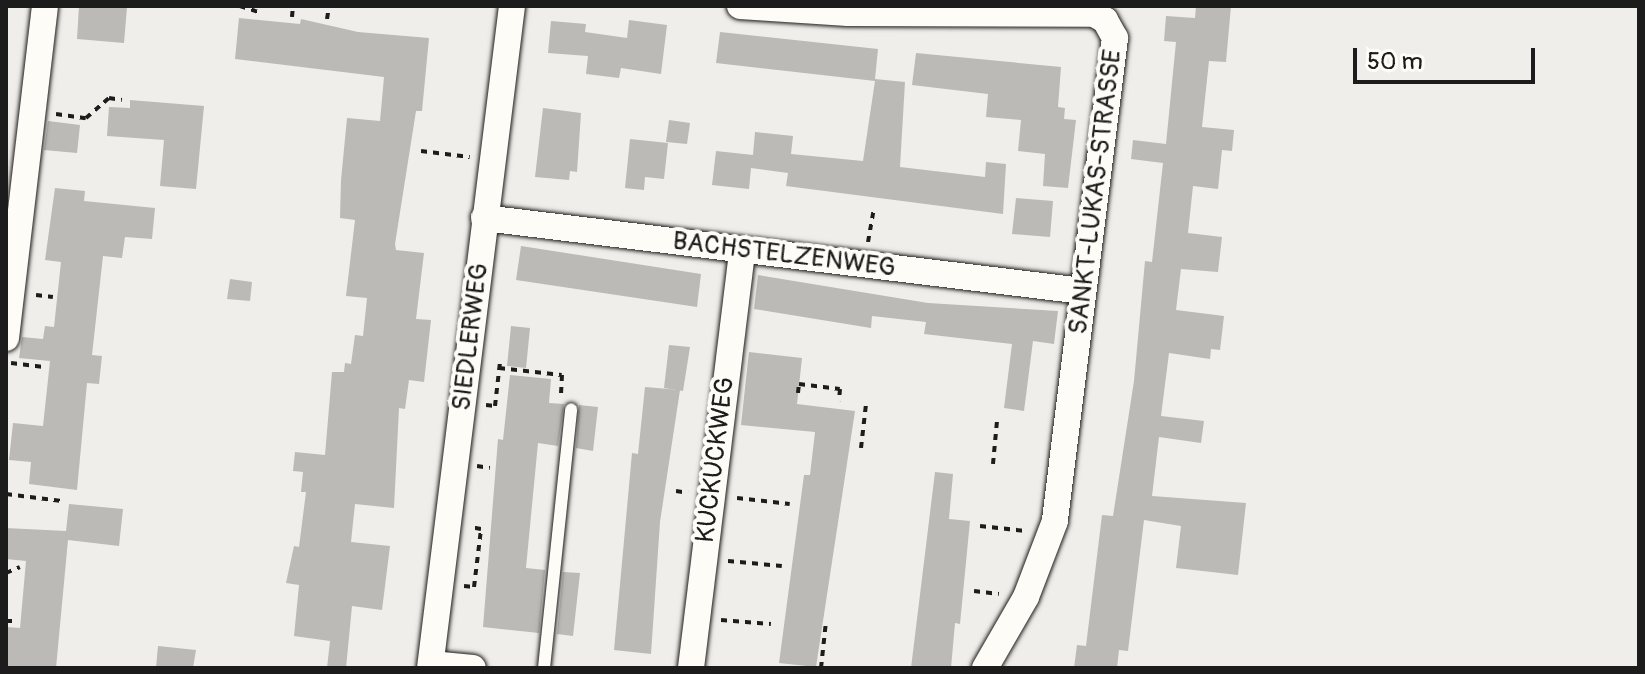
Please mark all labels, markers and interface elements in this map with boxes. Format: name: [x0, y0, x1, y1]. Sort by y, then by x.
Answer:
scale bar: [1357, 32, 1539, 82]
text: 50 m: [1367, 47, 1423, 76]
street label: SANKT-LUKAS-STRASSE: [1063, 48, 1129, 336]
street label: BACHSTELZENWEG: [671, 226, 897, 284]
street label: SIEDLERWEG: [446, 261, 496, 413]
street label: KUCKUCKWEG: [690, 375, 742, 545]

